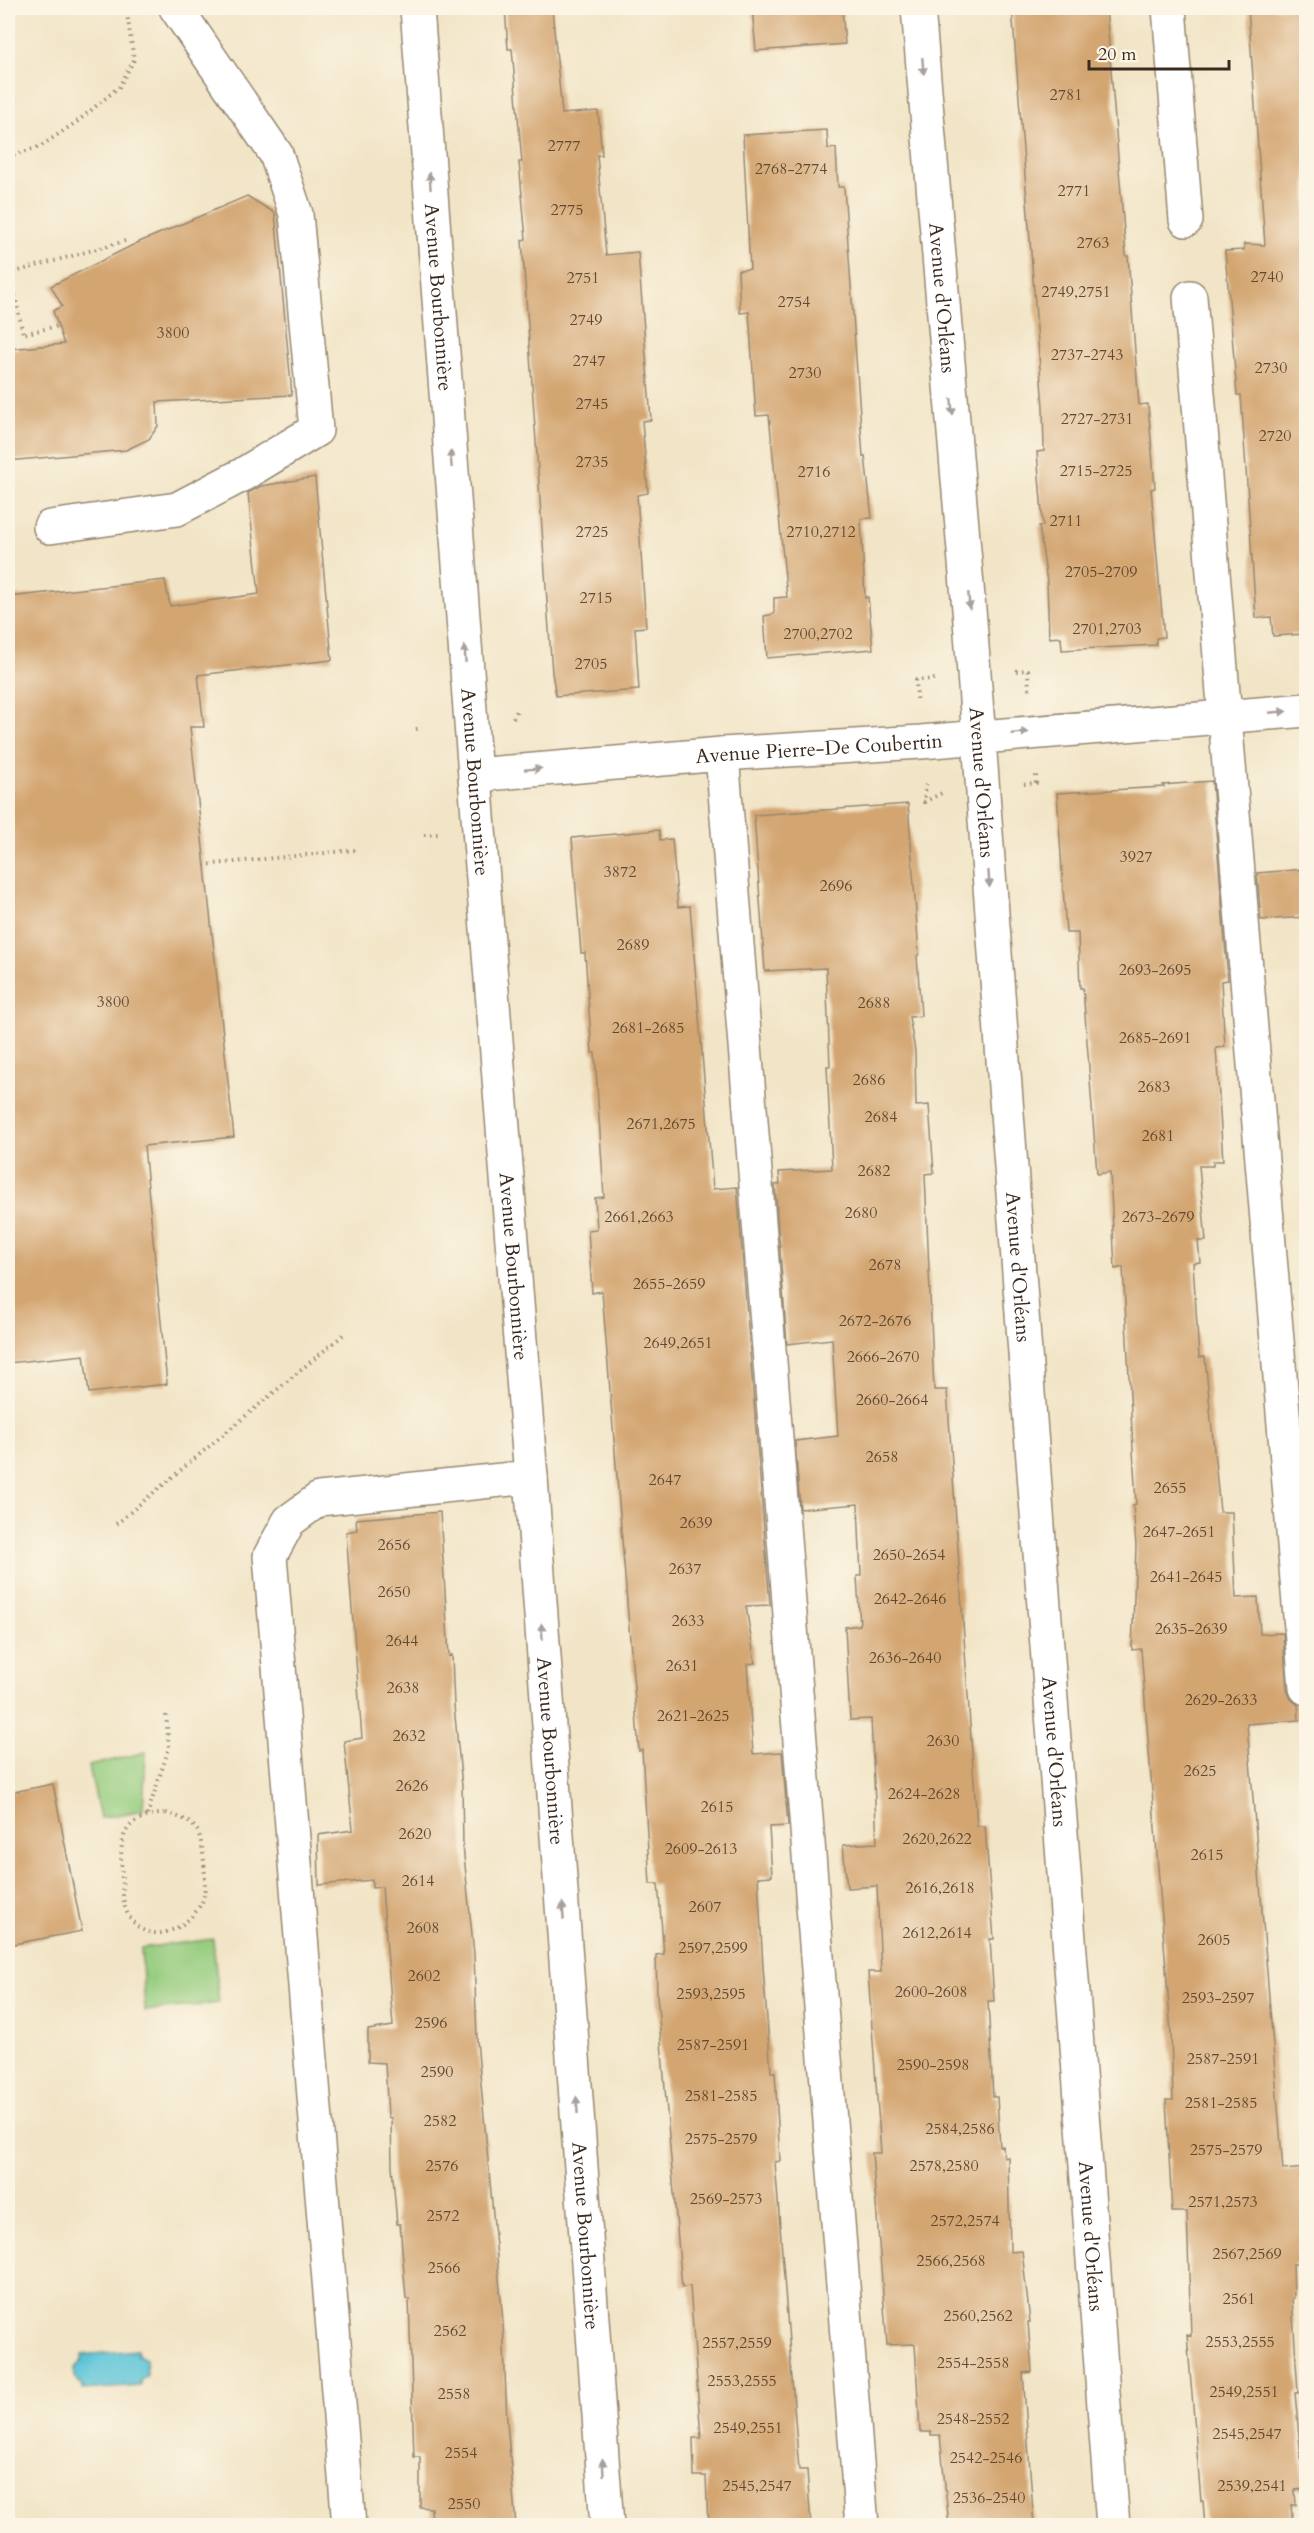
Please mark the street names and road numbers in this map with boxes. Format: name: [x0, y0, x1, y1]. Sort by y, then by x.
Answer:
street label: Avenue Bourbonnière: [418, 202, 459, 392]
street label: Avenue d'Orléans: [922, 222, 962, 374]
street label: Avenue Bourbonnière: [454, 687, 496, 877]
street label: Avenue d'Orléans: [963, 706, 1001, 859]
street label: Avenue Pierre-De Coubertin: [694, 727, 944, 770]
street label: Avenue Bourbonnière: [493, 1171, 535, 1361]
street label: Avenue d'Orléans: [999, 1191, 1037, 1343]
street label: Avenue Bourbonnière: [530, 1656, 571, 1846]
street label: Avenue d'Orléans: [1035, 1675, 1074, 1828]
street label: Avenue Bourbonnière: [565, 2141, 606, 2331]
street label: Avenue d'Orléans: [1072, 2160, 1110, 2313]

